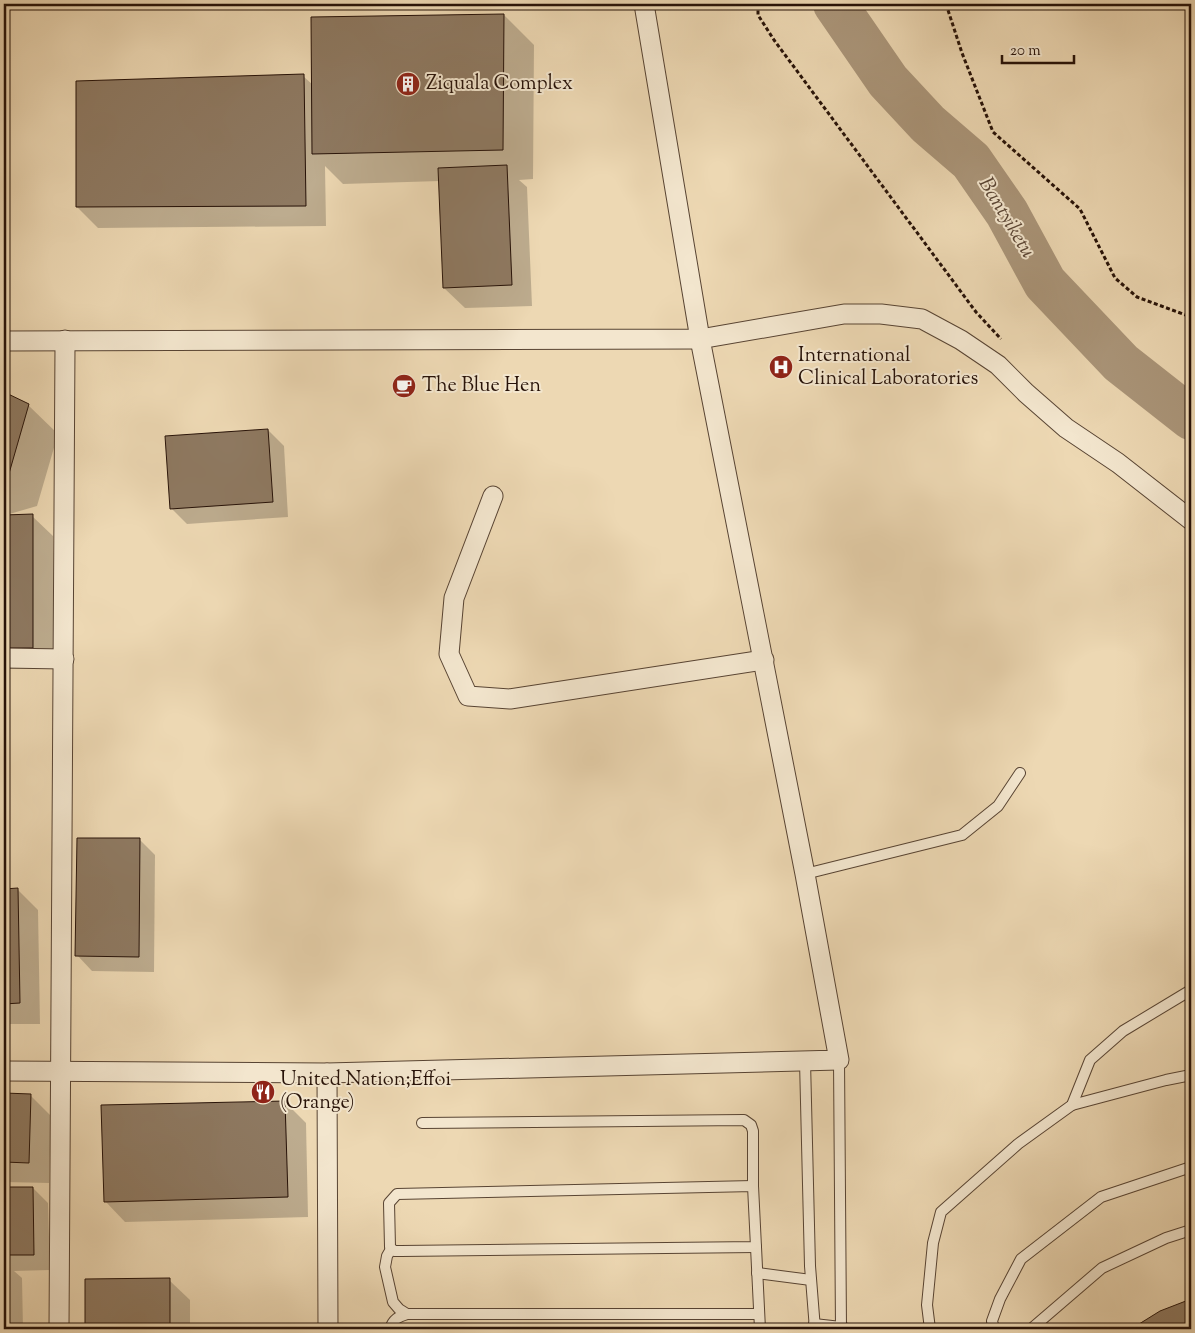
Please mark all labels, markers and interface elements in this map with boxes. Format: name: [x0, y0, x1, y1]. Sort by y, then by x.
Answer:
scale bar: [1002, 32, 1075, 64]
text: 20 m: [1010, 41, 1041, 62]
place label: Ziquala Complex: [426, 70, 573, 99]
building icon: Ziquala Complex: [395, 71, 421, 97]
water label: Bantyiketu: [970, 172, 1042, 264]
place label: International Clinical Laboratories: [798, 342, 979, 394]
hospital icon: International Clinical Laboratories: [768, 354, 794, 380]
place label: The Blue Hen: [422, 372, 541, 401]
cafe icon: The Blue Hen: [391, 373, 417, 399]
place label: United Nation;Effoi (Orange): [280, 1066, 451, 1118]
restaurant icon: United Nation;Effoi (Orange): [250, 1079, 276, 1105]

